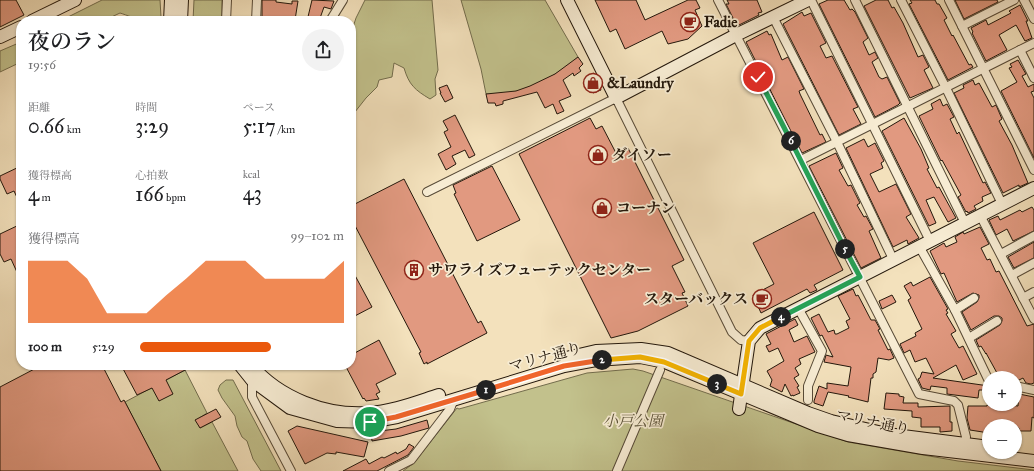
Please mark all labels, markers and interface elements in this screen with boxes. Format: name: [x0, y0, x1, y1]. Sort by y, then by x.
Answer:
cafe icon: Fadie: [679, 11, 701, 33]
place label: Fadie: [704, 13, 738, 31]
text: 夜のラン: [28, 28, 116, 55]
button: share: [302, 29, 344, 71]
text: 19:56: [28, 57, 56, 73]
pin: [741, 60, 775, 94]
icon: check: [747, 66, 769, 88]
shop icon: &Laundry: [582, 72, 604, 94]
place label: &Laundry: [607, 74, 674, 93]
text: 距離: [28, 101, 50, 114]
text: 時間: [135, 101, 157, 114]
text: ペース: [243, 101, 275, 114]
text: 0.66: [28, 114, 64, 138]
text: 3:29: [135, 114, 169, 138]
text: 5:17: [243, 114, 276, 138]
text: km: [64, 123, 81, 136]
text: /km: [276, 123, 295, 136]
pin: 6: [781, 131, 801, 151]
text: 6: [788, 134, 794, 147]
shop icon: ダイソー: [587, 144, 609, 166]
place label: ダイソー: [612, 146, 672, 164]
text: kcal: [243, 168, 260, 181]
text: 獲得標高: [28, 169, 72, 182]
text: 心拍数: [135, 169, 168, 182]
text: 43: [243, 181, 262, 205]
text: 4: [28, 182, 39, 206]
text: 166: [135, 182, 164, 206]
text: m: [39, 191, 51, 204]
text: bpm: [164, 191, 186, 204]
shop icon: コーナン: [591, 197, 613, 219]
place label: コーナン: [616, 199, 675, 217]
text: 99–102 m: [290, 228, 344, 244]
text: 獲得標高: [28, 231, 80, 247]
pin: 5: [835, 239, 855, 259]
text: 5: [842, 242, 848, 255]
building icon: サワライズフューテックセンター: [403, 259, 425, 281]
place label: サワライズフューテックセンター: [428, 261, 651, 279]
cafe icon: スターバックス: [751, 288, 773, 310]
place label: スターバックス: [644, 290, 748, 308]
pin: 4: [771, 307, 791, 327]
text: 4: [778, 310, 784, 323]
text: 100 m: [28, 339, 62, 355]
text: 5:29: [92, 339, 115, 355]
street label: マリナ通り: [507, 339, 583, 375]
pin: 2: [592, 350, 612, 370]
text: 2: [599, 353, 605, 366]
map controls: [982, 371, 1022, 459]
button: +: [982, 371, 1022, 411]
pin: 3: [707, 374, 727, 394]
text: 3: [715, 377, 719, 390]
pin: 1: [476, 380, 496, 400]
text: 1: [484, 383, 488, 396]
pin: [353, 405, 387, 439]
street label: マリナ通り: [835, 405, 911, 439]
icon: arrive: [359, 411, 381, 433]
park label: 小戸公園: [603, 412, 666, 430]
button: −: [982, 419, 1022, 459]

